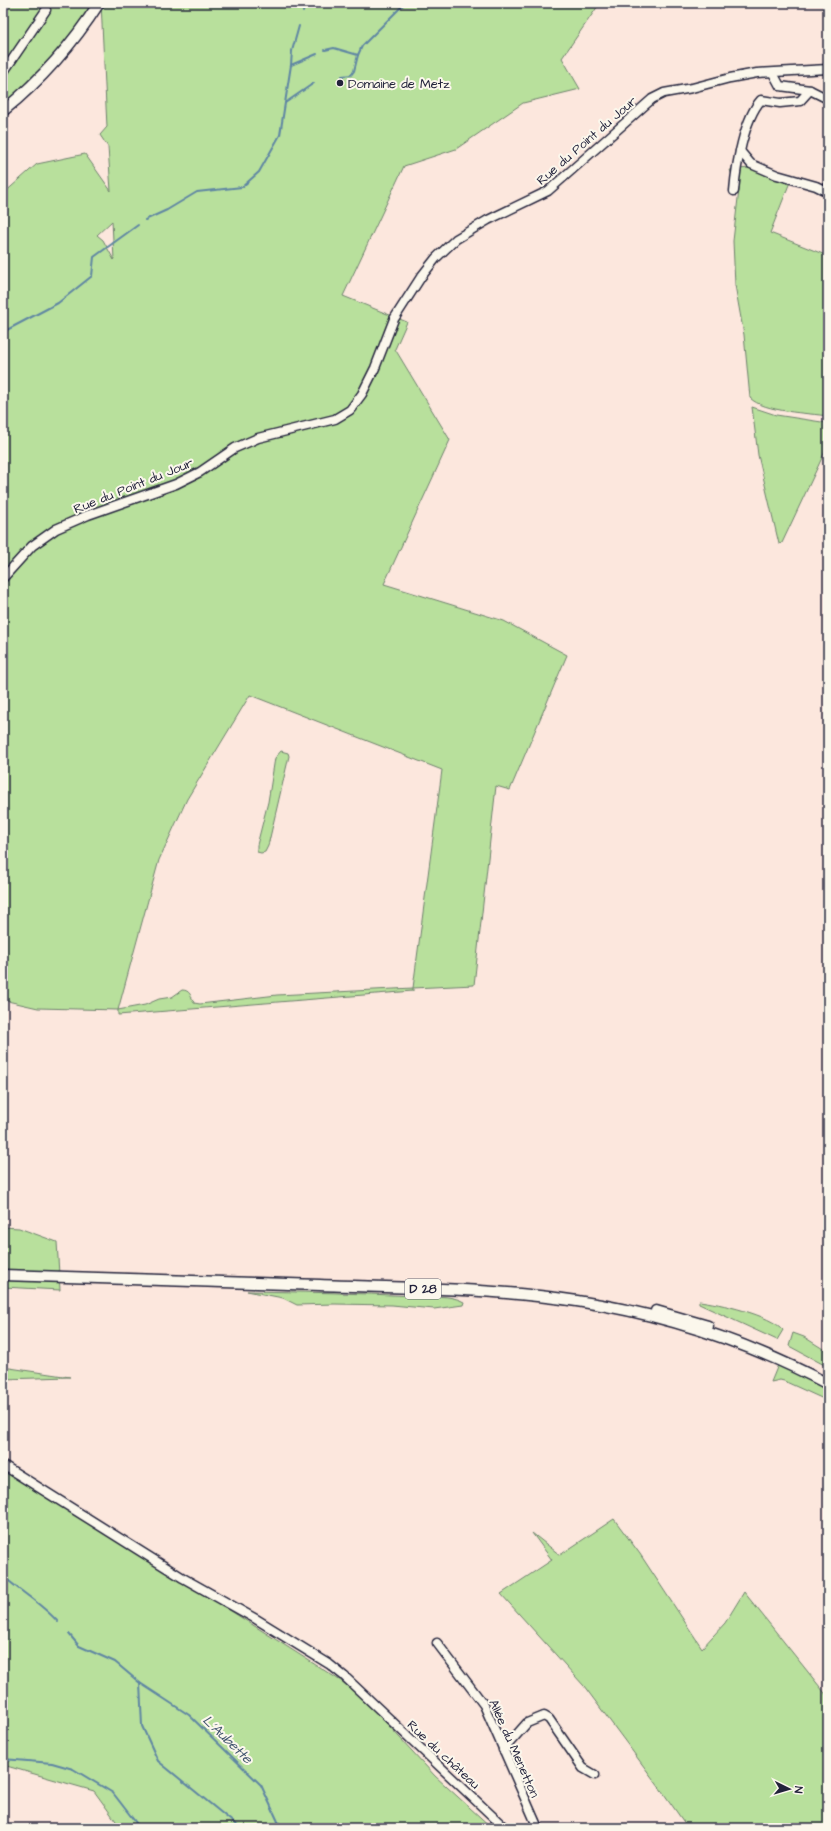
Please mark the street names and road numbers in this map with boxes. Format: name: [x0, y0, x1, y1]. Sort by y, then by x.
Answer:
street label: Rue du Point du Jour: [533, 92, 641, 189]
street label: Rue du Point du Jour: [71, 454, 196, 518]
road number: D 28: [405, 1279, 441, 1299]
street label: Allée du Menetton: [484, 1696, 544, 1801]
street label: Rue du château: [403, 1716, 484, 1793]

